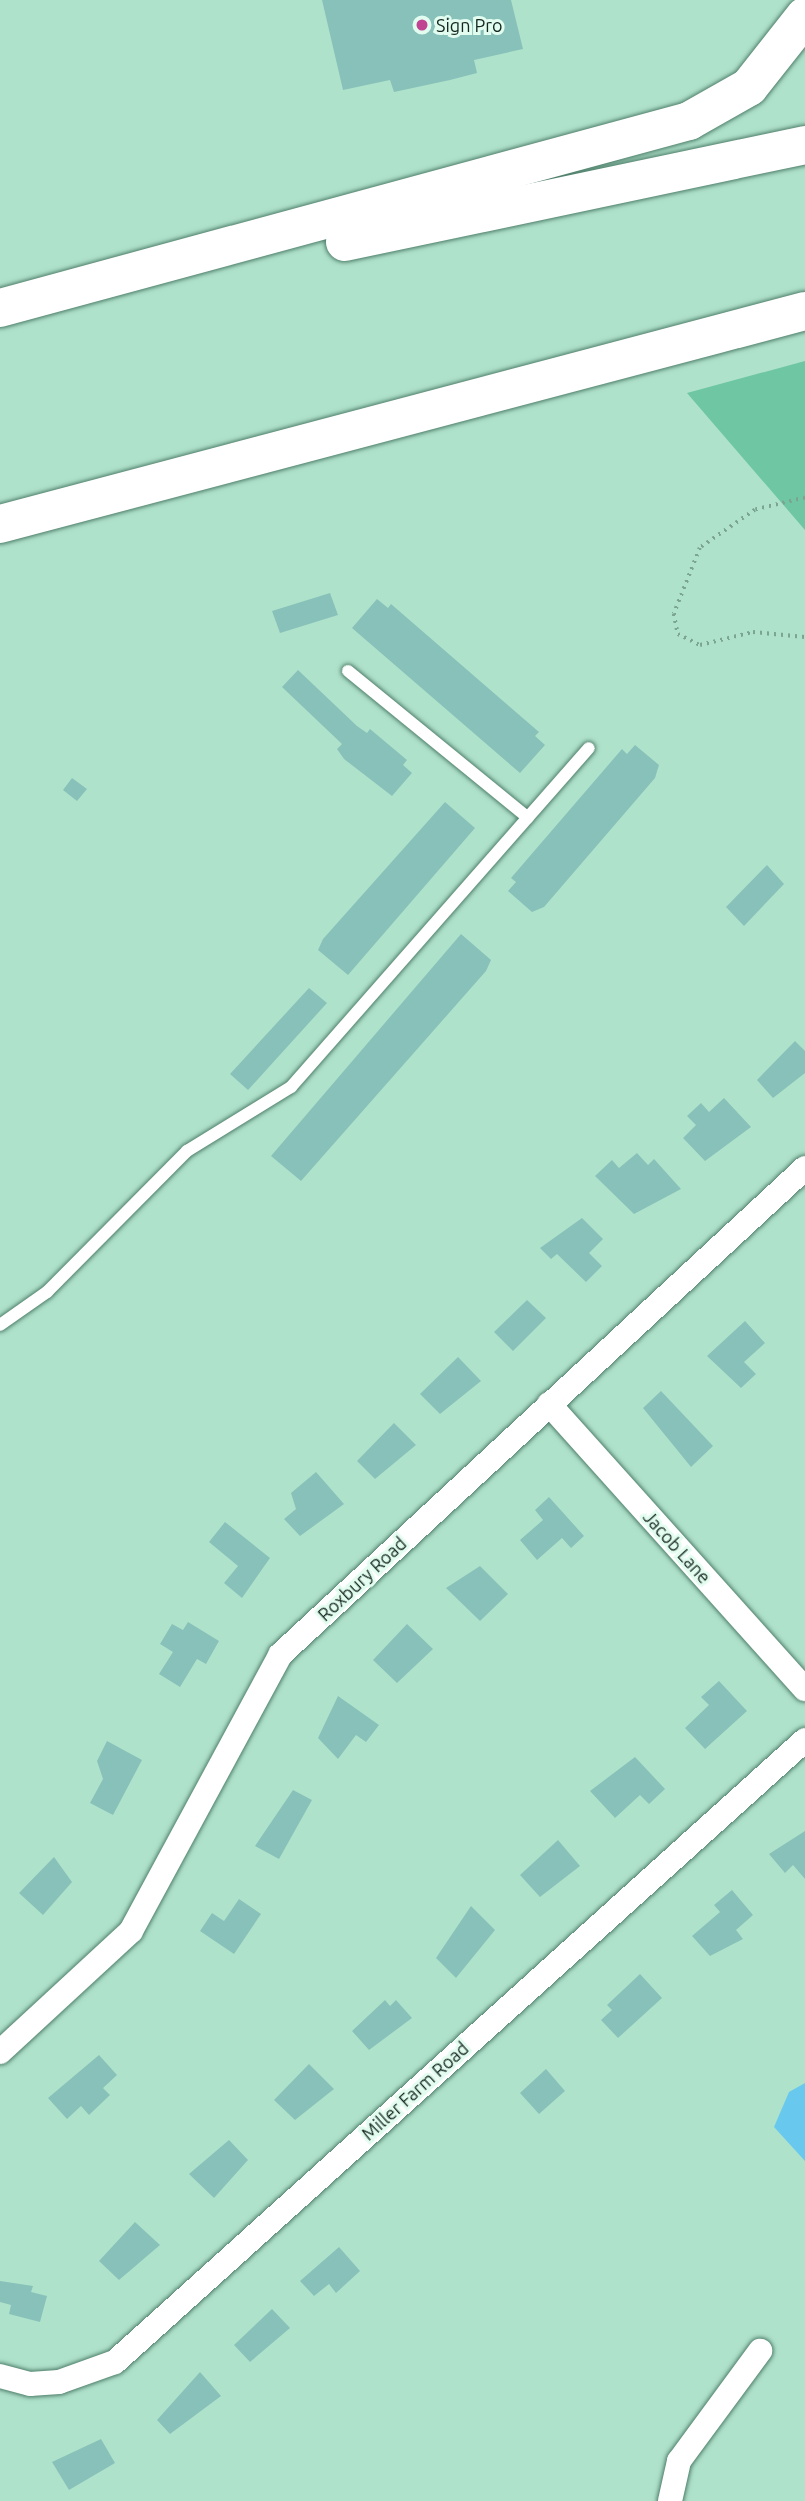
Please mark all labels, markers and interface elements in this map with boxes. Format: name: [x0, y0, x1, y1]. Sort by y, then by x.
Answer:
place label: Sign Pro: [436, 14, 503, 36]
marker: Sign Pro: [414, 17, 430, 33]
street label: Jacob Lane: [639, 1506, 715, 1588]
street label: Roxbury Road: [313, 1533, 411, 1625]
street label: Miller Farm Road: [357, 2037, 473, 2145]

